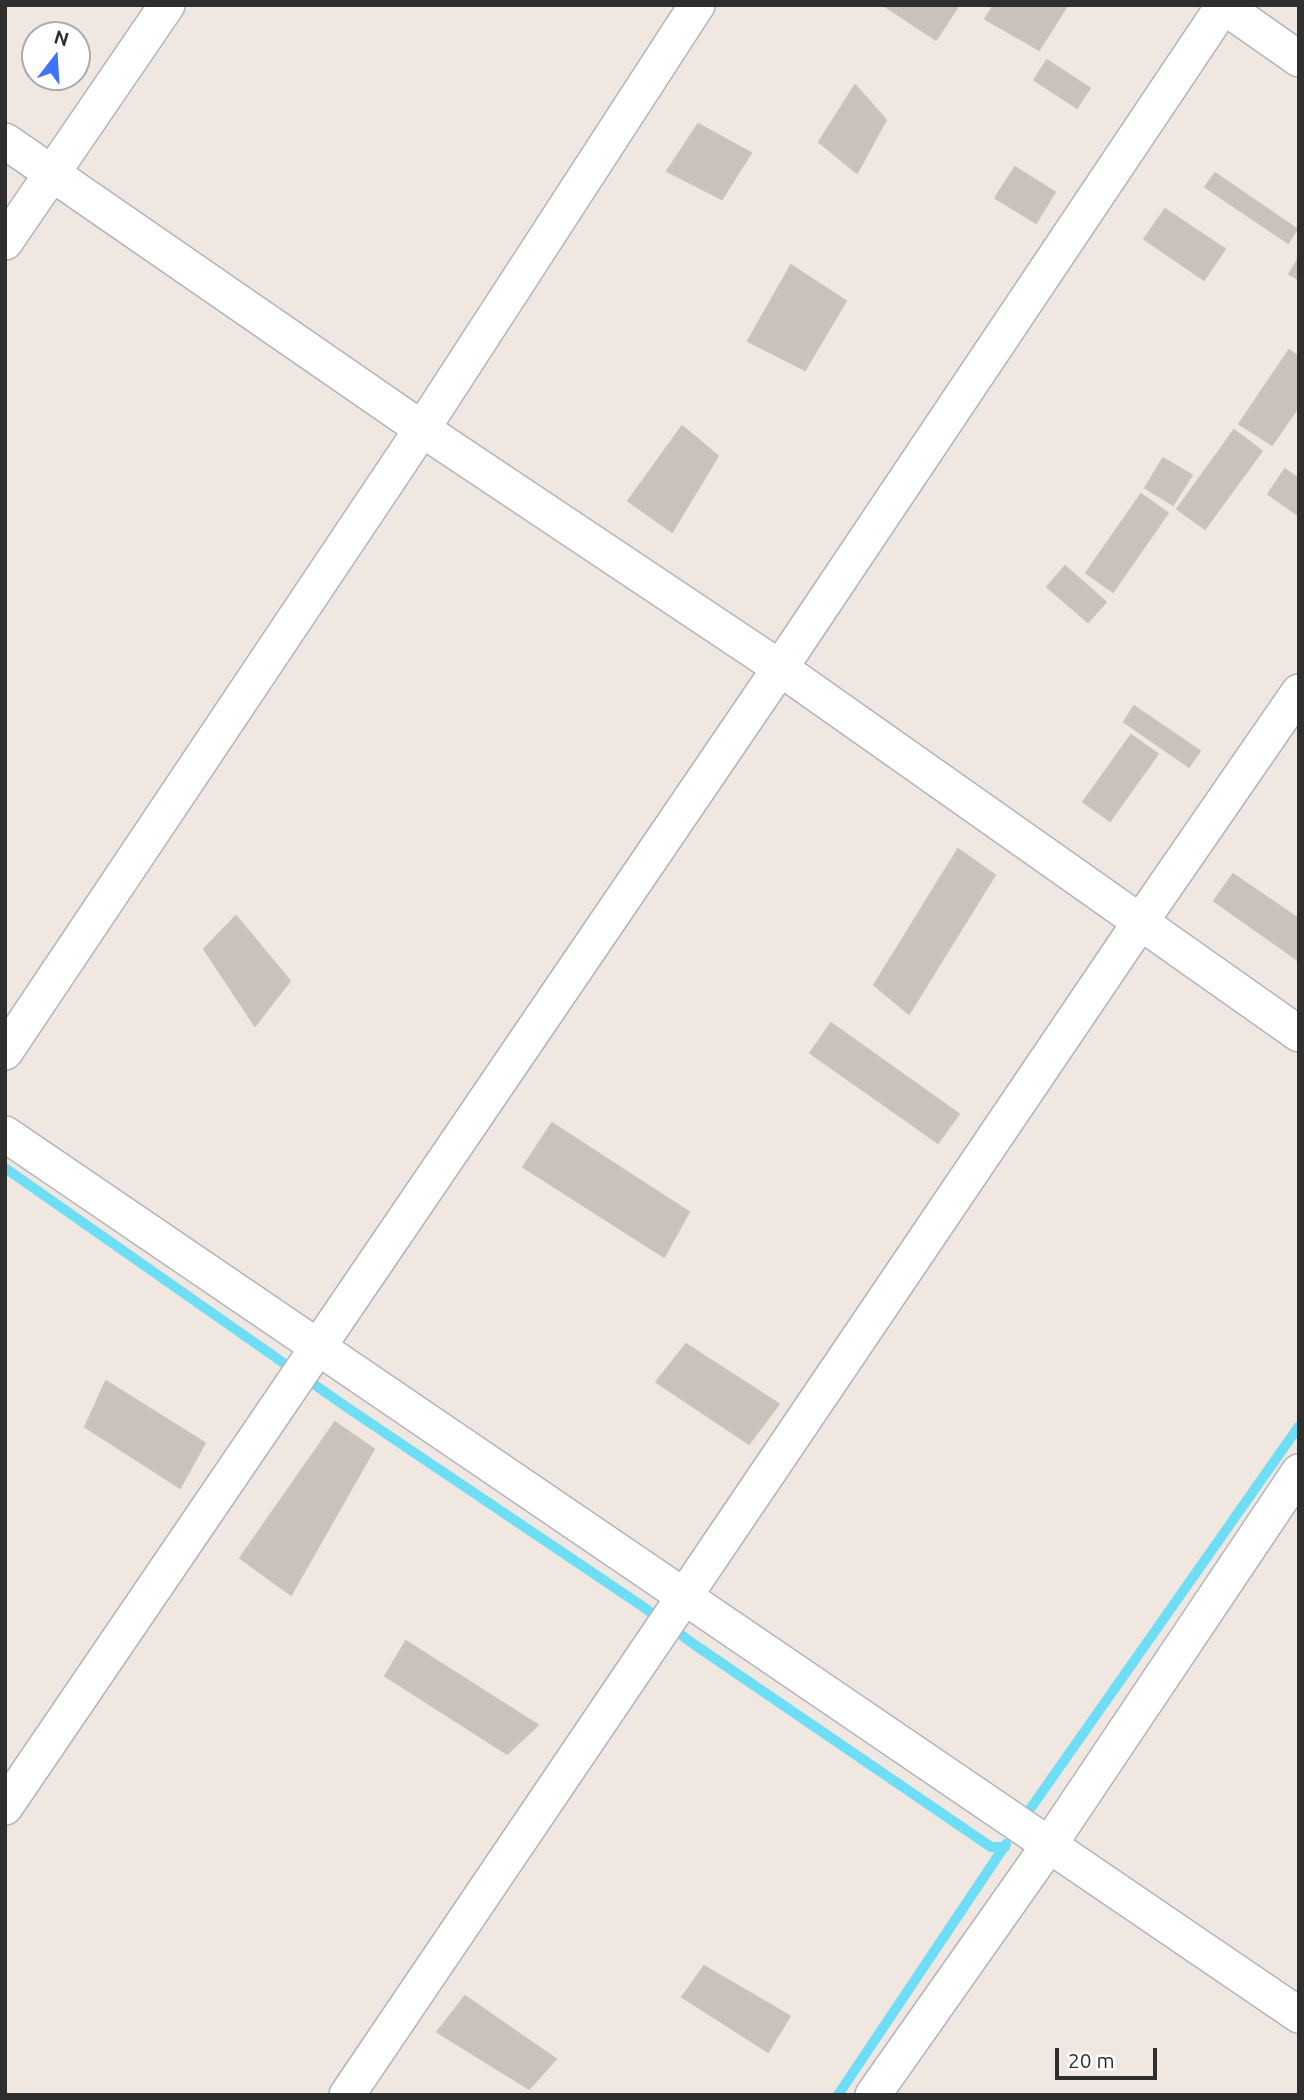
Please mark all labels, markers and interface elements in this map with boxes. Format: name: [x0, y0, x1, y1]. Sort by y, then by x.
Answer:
north arrow: [21, 21, 91, 91]
text: N: [52, 25, 72, 50]
scale bar: [1059, 2034, 1160, 2078]
text: 20 m: [1068, 2048, 1115, 2072]

